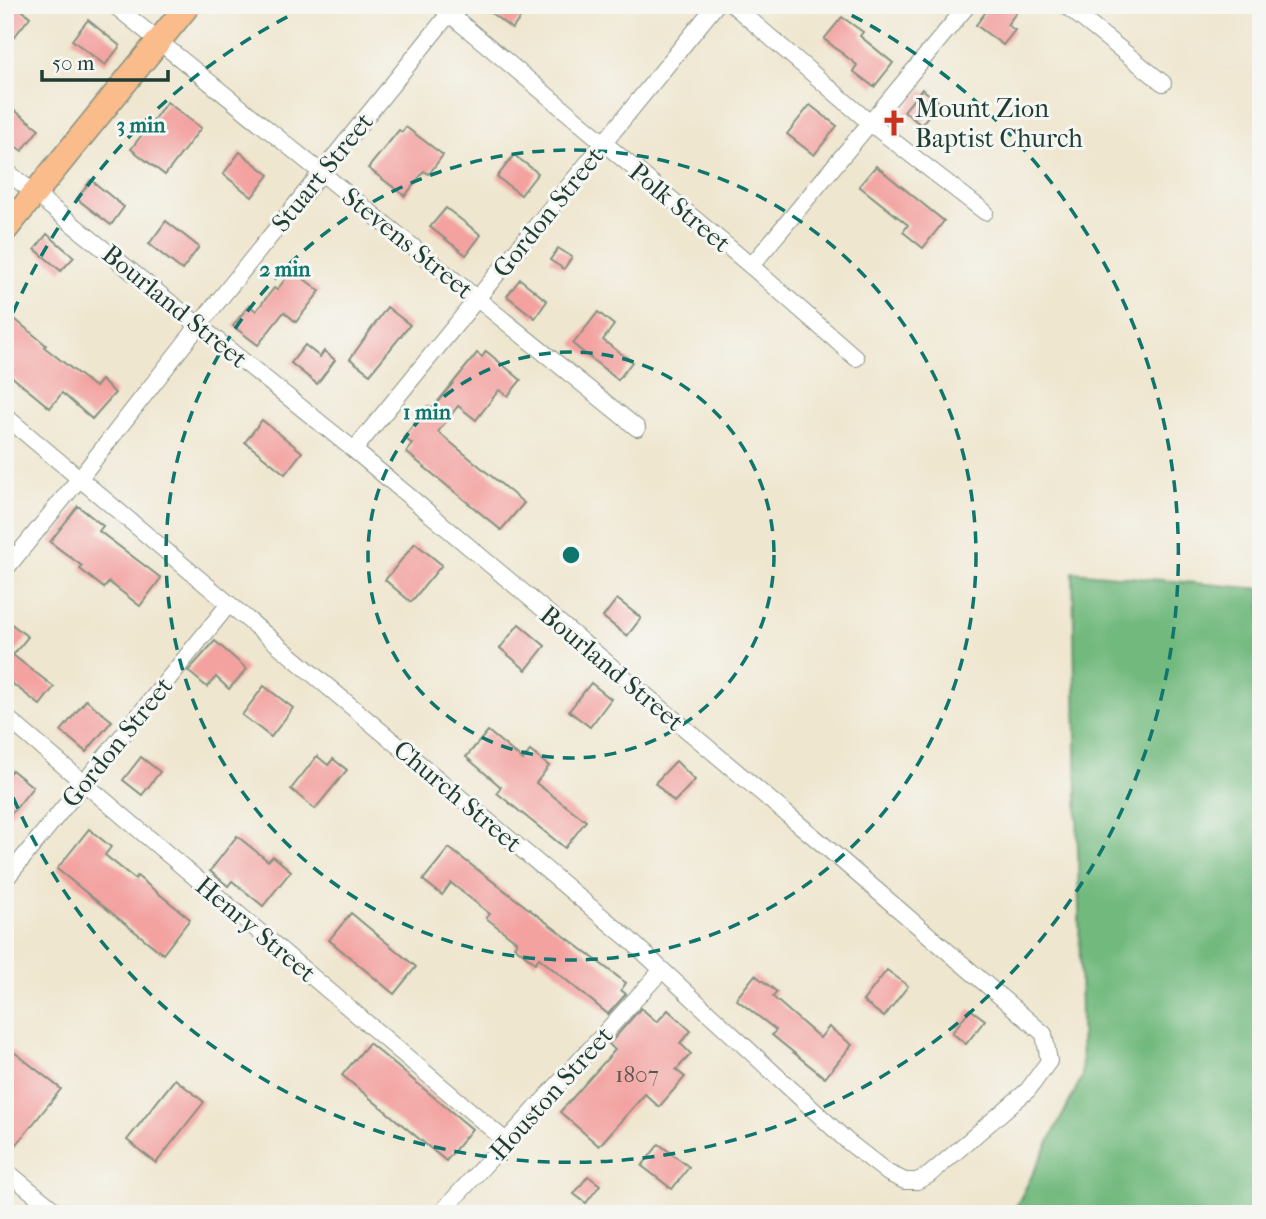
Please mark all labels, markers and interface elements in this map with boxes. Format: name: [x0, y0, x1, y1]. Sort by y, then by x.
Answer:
scale bar: [42, 38, 168, 82]
text: 50 m: [52, 51, 95, 75]
place label: Mount Zion Baptist Church: [915, 93, 1083, 154]
street label: Stuart Street: [265, 106, 380, 238]
church icon: Mount Zion Baptist Church: [879, 108, 909, 138]
text: 3 min: [117, 113, 166, 137]
street label: Gordon Street: [486, 140, 611, 284]
street label: Polk Street: [623, 156, 737, 259]
street label: Stevens Street: [336, 181, 480, 306]
street label: Bourland Street: [96, 238, 254, 375]
text: 2 min: [259, 257, 311, 281]
text: 1 min: [403, 400, 452, 424]
centre of rings: [559, 543, 583, 567]
street label: Bourland Street: [534, 599, 690, 738]
street label: Gordon Street: [55, 670, 180, 814]
street label: Church Street: [387, 734, 529, 859]
street label: Henry Street: [189, 870, 323, 989]
street label: Houston Street: [483, 1020, 620, 1167]
house number: 1807: [615, 1061, 659, 1088]

